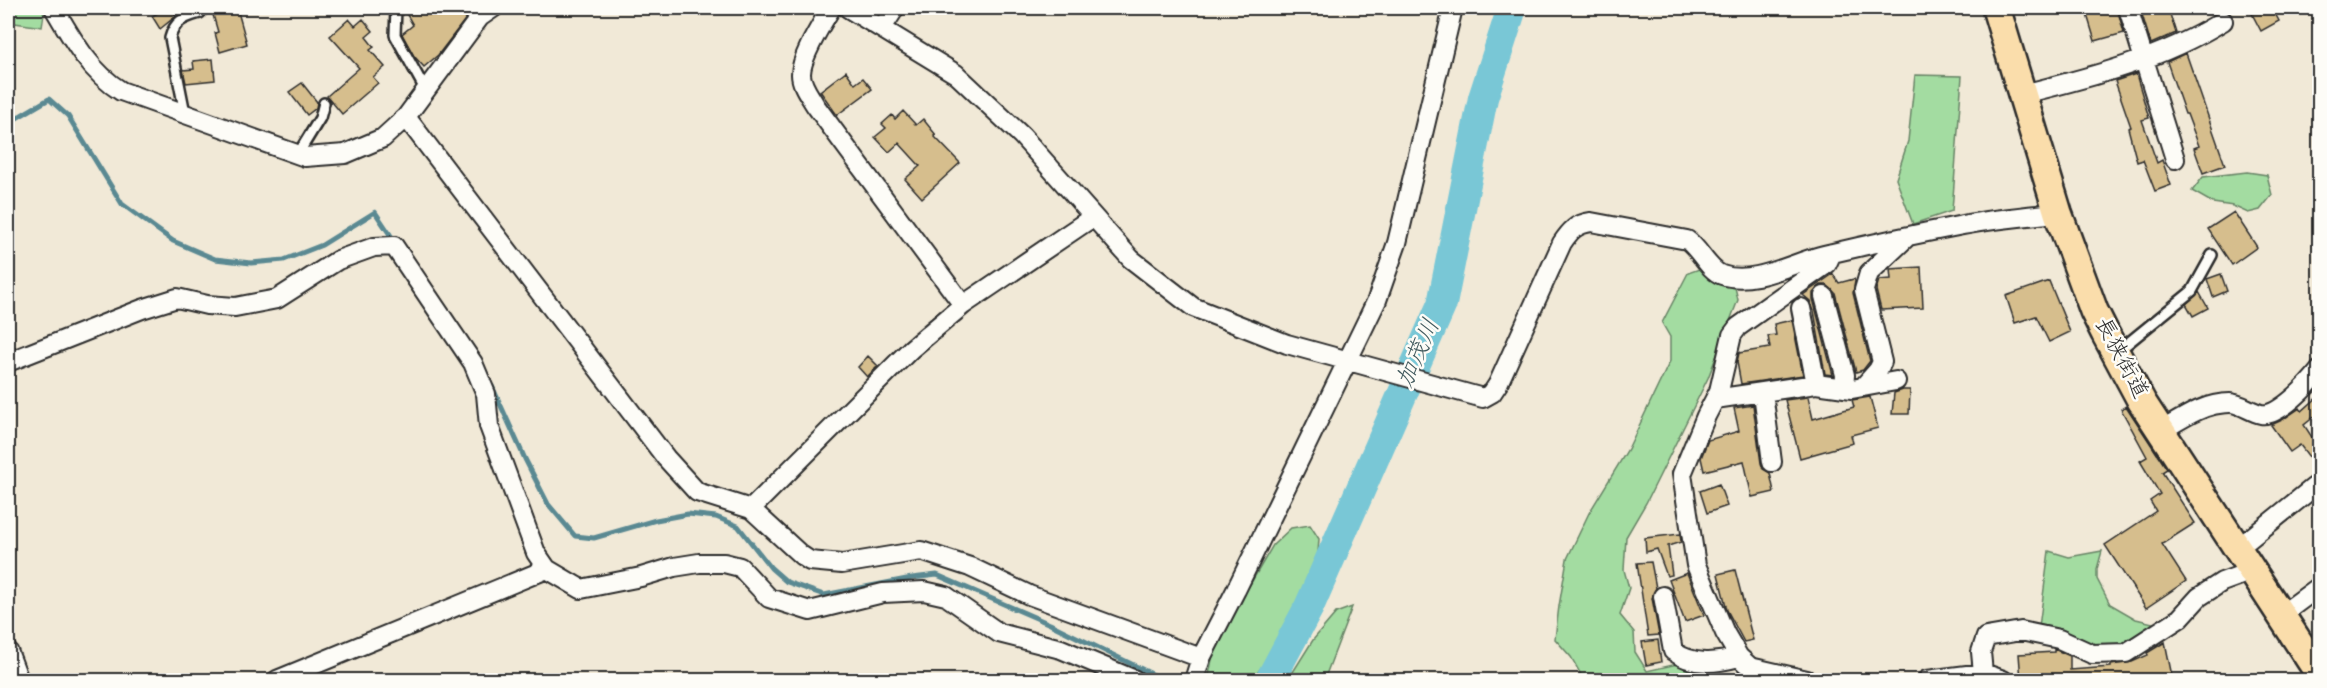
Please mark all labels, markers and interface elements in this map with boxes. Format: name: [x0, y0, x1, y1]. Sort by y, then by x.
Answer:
street label: 長狭街道: [2086, 313, 2154, 405]
water label: 加茂川: [1390, 314, 1450, 394]

